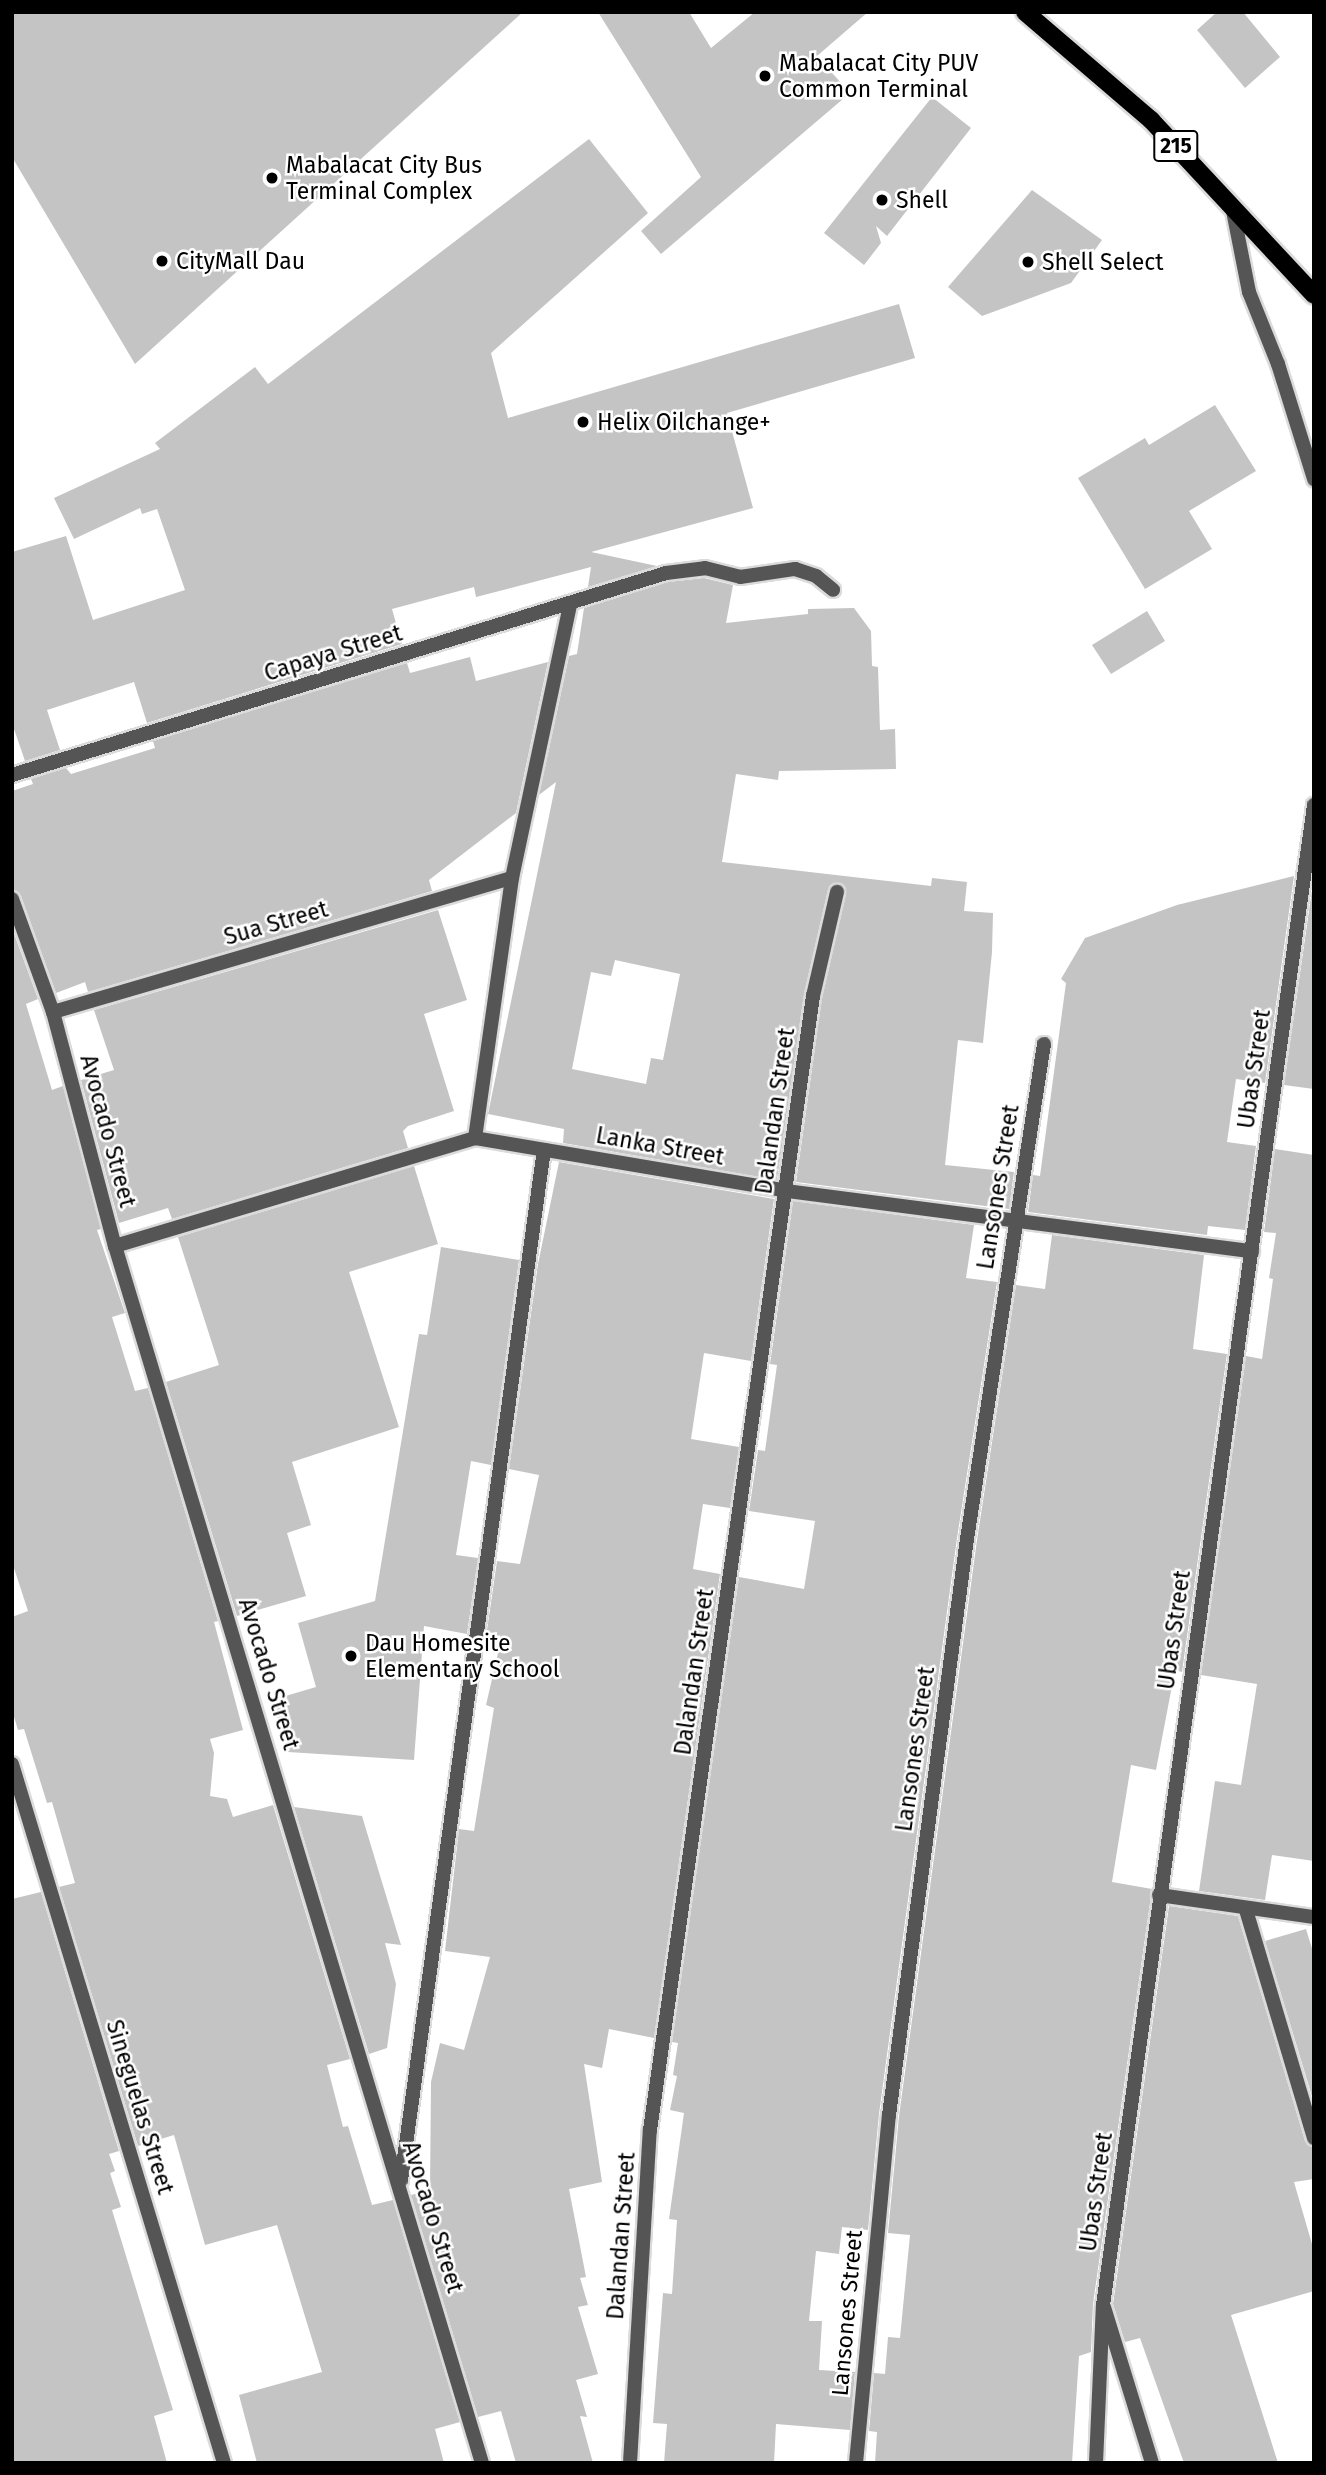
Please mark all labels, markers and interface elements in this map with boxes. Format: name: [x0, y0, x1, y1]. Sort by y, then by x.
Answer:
place label: Mabalacat City PUV Common Terminal: [779, 49, 978, 103]
marker: Mabalacat City PUV Common Terminal: [757, 68, 773, 84]
road number: 215: [1153, 128, 1199, 164]
place label: Mabalacat City Bus Terminal Complex: [286, 151, 482, 205]
marker: Mabalacat City Bus Terminal Complex: [264, 170, 280, 186]
place label: Shell: [896, 186, 948, 214]
marker: Shell: [874, 192, 890, 208]
place label: CityMall Dau: [176, 247, 305, 275]
place label: Shell Select: [1042, 248, 1164, 276]
marker: CityMall Dau: [154, 253, 170, 269]
marker: Shell Select: [1020, 254, 1036, 270]
place label: Helix Oilchange+: [597, 408, 771, 436]
marker: Helix Oilchange+: [575, 414, 591, 430]
street label: Capaya Street: [261, 619, 405, 687]
street label: Sua Street: [221, 895, 331, 951]
street label: Ubas Street: [1232, 1008, 1276, 1130]
street label: Dalandan Street: [750, 1026, 800, 1196]
street label: Avocado Street: [74, 1052, 142, 1210]
street label: Lansones Street: [971, 1103, 1025, 1271]
street label: Lanka Street: [594, 1121, 726, 1171]
street label: Ubas Street: [1152, 1569, 1196, 1691]
street label: Dalandan Street: [669, 1587, 719, 1757]
street label: Avocado Street: [233, 1595, 305, 1753]
place label: Dau Homesite Elementary School: [365, 1629, 560, 1683]
marker: Dau Homesite Elementary School: [343, 1648, 359, 1664]
street label: Lansones Street: [890, 1665, 940, 1833]
street label: Sineguelas Street: [100, 2017, 180, 2197]
street label: Ubas Street: [1074, 2131, 1118, 2253]
street label: Avocado Street: [397, 2138, 469, 2296]
street label: Dalandan Street: [601, 2151, 641, 2321]
street label: Lansones Street: [826, 2229, 868, 2397]

